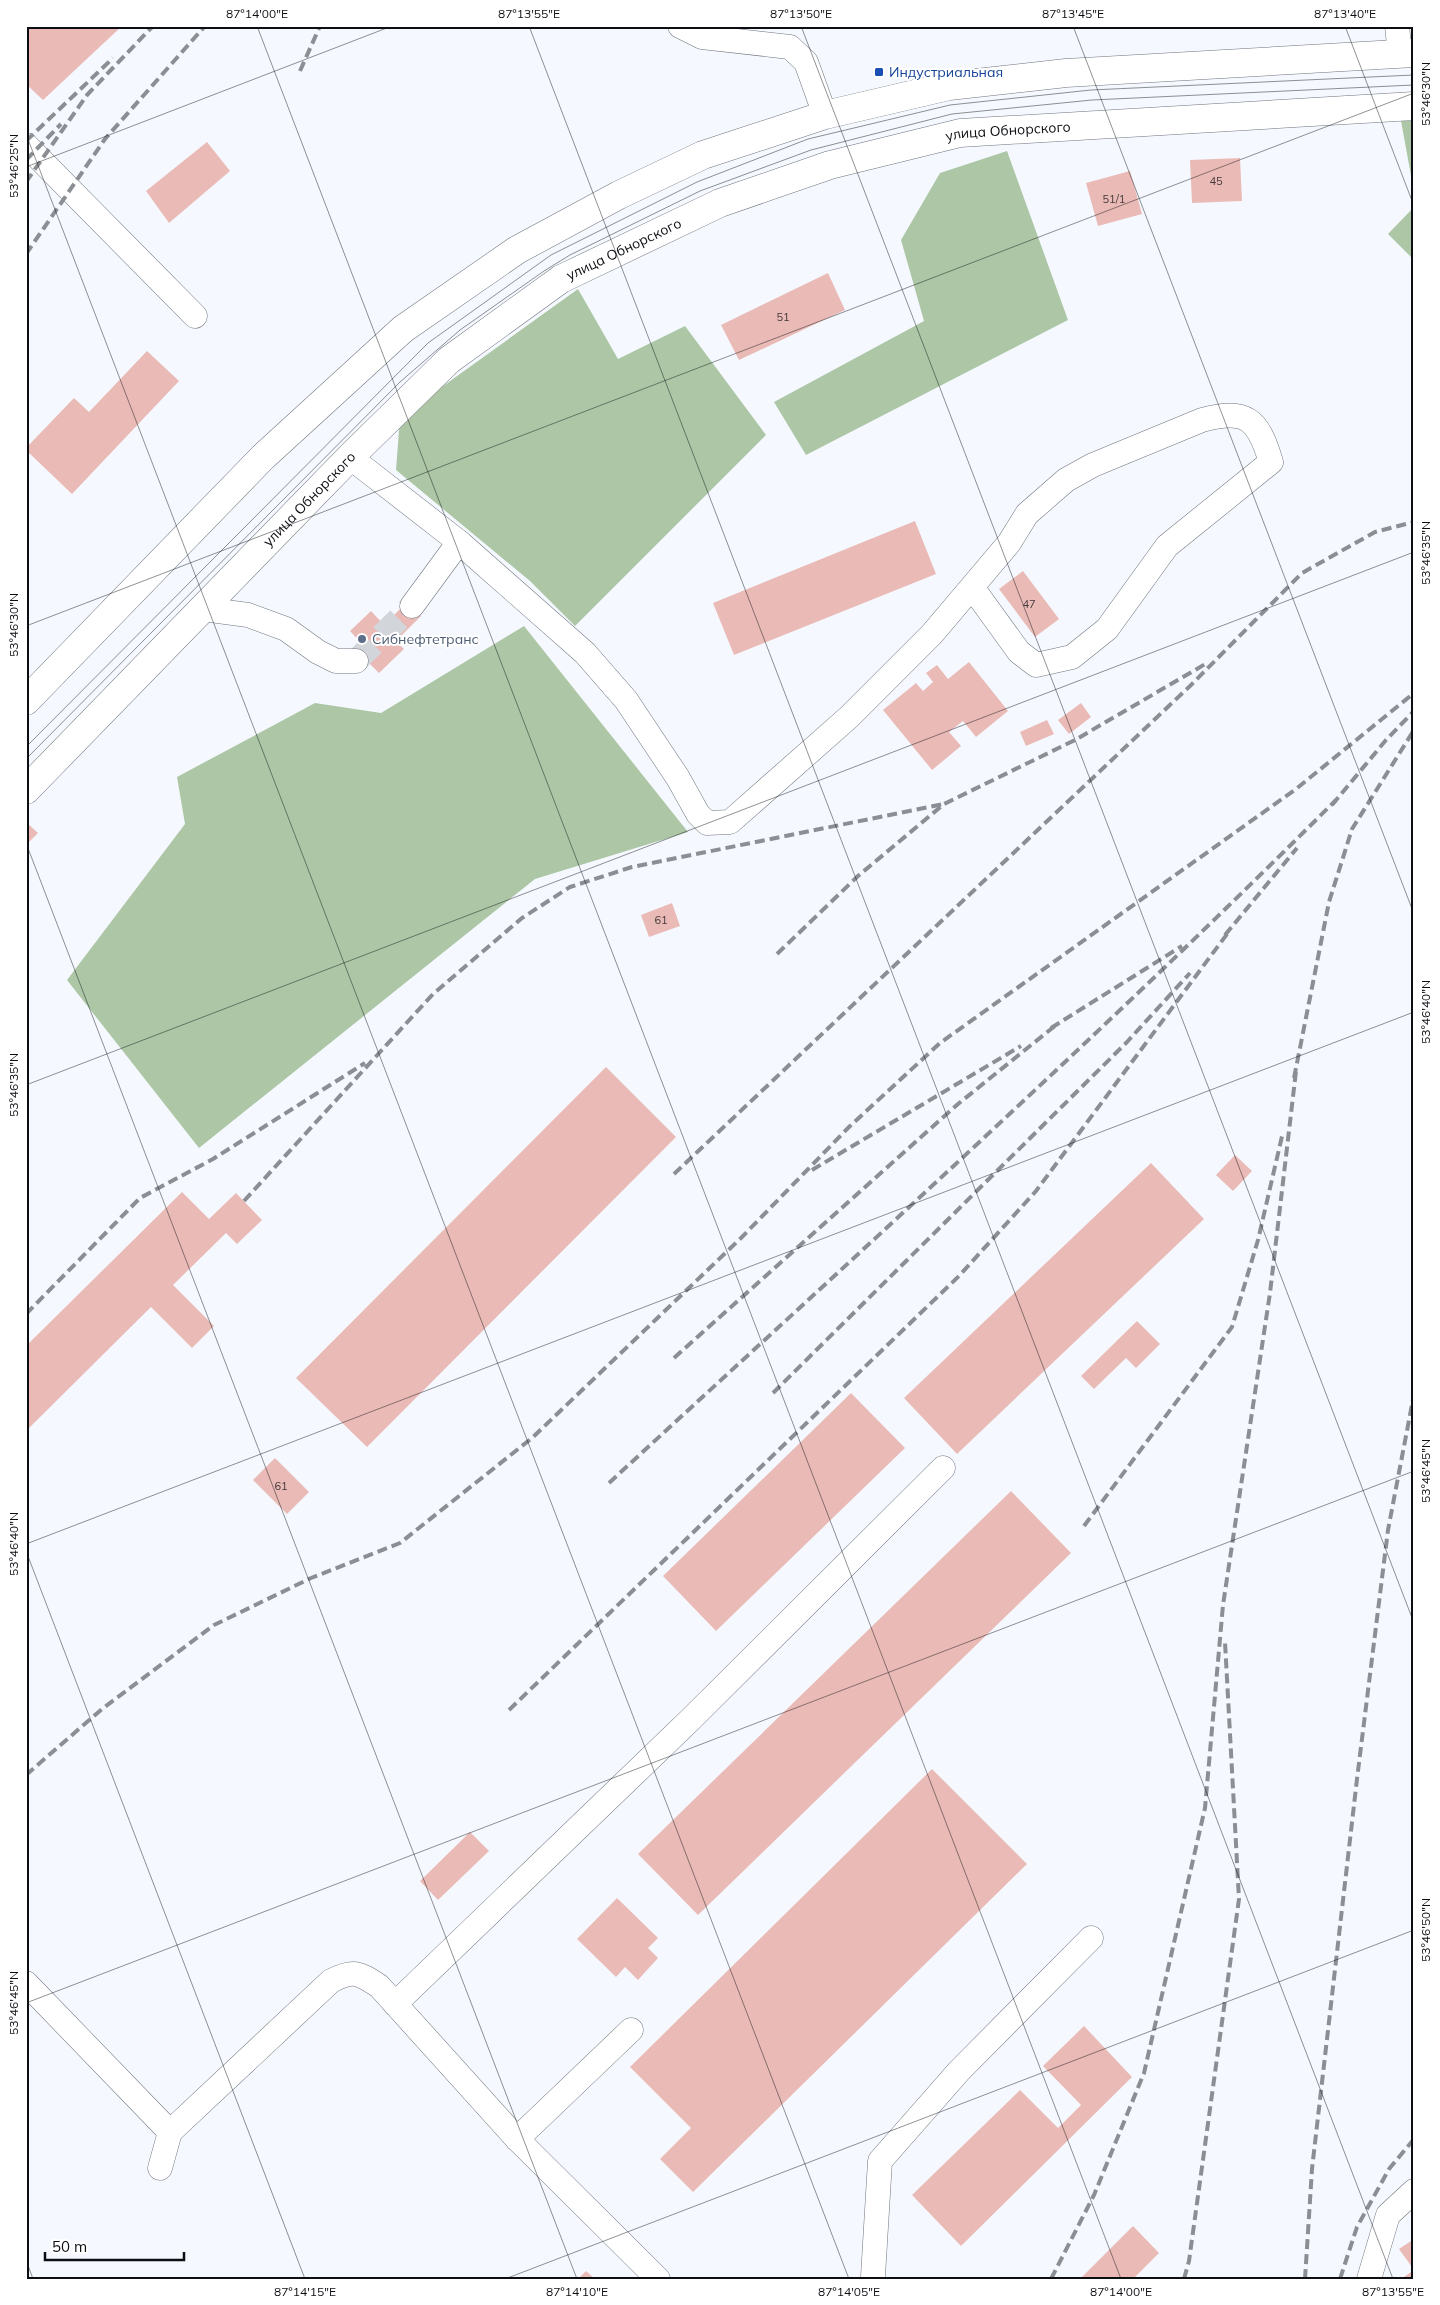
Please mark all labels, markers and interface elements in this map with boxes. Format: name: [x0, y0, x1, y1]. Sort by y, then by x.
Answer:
text: 87°14'00"E: [226, 6, 288, 21]
text: 87°13'55"E: [498, 6, 560, 21]
text: 87°13'50"E: [770, 6, 832, 21]
text: 87°13'45"E: [1042, 6, 1104, 21]
text: 87°13'40"E: [1314, 6, 1376, 21]
text: 53°46'30"N: [1418, 62, 1433, 126]
place label: Индустриальная: [889, 63, 1003, 81]
marker: Индустриальная: [873, 66, 885, 78]
street label: улица Обнорского: [944, 117, 1071, 145]
text: 53°46'25"N: [6, 134, 21, 198]
house number: 45: [1209, 174, 1223, 188]
house number: 51/1: [1103, 192, 1125, 206]
street label: улица Обнорского: [563, 214, 684, 284]
house number: 51: [776, 310, 790, 324]
street label: улица Обнорского: [259, 448, 359, 550]
text: 53°46'35"N: [1418, 521, 1433, 585]
text: 53°46'30"N: [6, 593, 21, 657]
house number: 47: [1022, 597, 1036, 611]
place label: Сибнефтетранс: [372, 630, 479, 648]
marker: Сибнефтетранс: [356, 633, 368, 645]
house number: 61: [654, 913, 668, 927]
text: 53°46'40"N: [1418, 980, 1433, 1044]
text: 53°46'35"N: [6, 1053, 21, 1117]
text: 53°46'45"N: [1418, 1439, 1433, 1503]
house number: 61: [274, 1479, 288, 1493]
text: 53°46'40"N: [6, 1512, 21, 1576]
text: 53°46'50"N: [1418, 1898, 1433, 1962]
text: 53°46'45"N: [6, 1971, 21, 2035]
scale bar: [45, 2230, 184, 2262]
text: 50 m: [52, 2237, 87, 2256]
text: 87°14'15"E: [274, 2284, 336, 2299]
text: 87°14'10"E: [546, 2284, 608, 2299]
text: 87°14'05"E: [818, 2284, 880, 2299]
text: 87°14'00"E: [1090, 2284, 1152, 2299]
text: 87°13'55"E: [1362, 2284, 1424, 2299]

